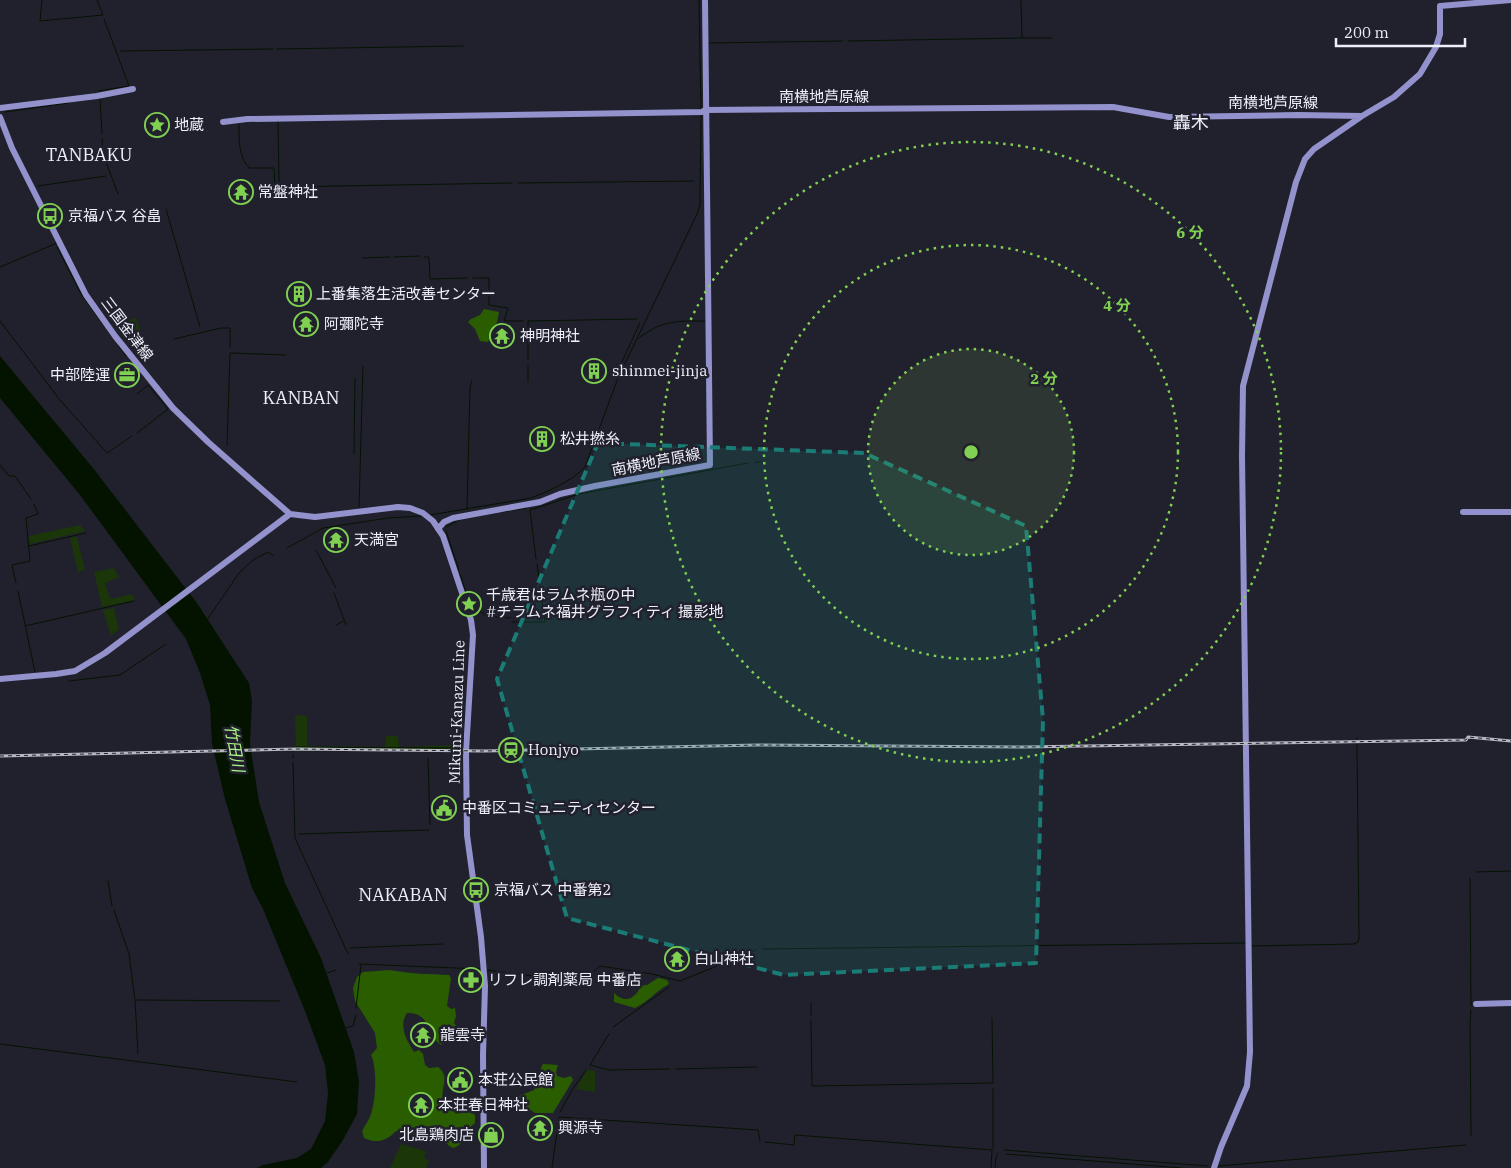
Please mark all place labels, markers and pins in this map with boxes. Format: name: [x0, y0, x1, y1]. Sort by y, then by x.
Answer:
place icon: 地蔵: [144, 112, 170, 138]
place label: 地蔵: [174, 115, 204, 134]
temple icon: 常盤神社: [228, 179, 254, 205]
place label: 常盤神社: [258, 182, 318, 201]
bus stop icon: 京福バス 谷畠: [37, 203, 63, 229]
place label: 京福バス 谷畠: [68, 206, 161, 225]
building icon: 上番集落生活改善センター: [286, 281, 312, 307]
place label: 上番集落生活改善センター: [316, 284, 496, 303]
temple icon: 阿彌陀寺: [293, 311, 319, 337]
place label: 阿彌陀寺: [324, 314, 384, 333]
temple icon: 神明神社: [489, 323, 515, 349]
place label: 神明神社: [520, 326, 580, 345]
building icon: shinmei-jinja: [581, 358, 607, 384]
place label: shinmei-jinja: [612, 361, 708, 380]
office icon: 中部陸運: [114, 362, 140, 388]
place label: 中部陸運: [50, 365, 110, 384]
building icon: 松井撚糸: [529, 426, 555, 452]
place label: 松井撚糸: [560, 429, 620, 448]
centre of rings: [962, 443, 980, 461]
temple icon: 天満宮: [323, 527, 349, 553]
place label: 天満宮: [354, 530, 399, 549]
place label: 千歳君はラムネ瓶の中 #チラムネ福井グラフィティ 撮影地: [486, 585, 723, 621]
place icon: 千歳君はラムネ瓶の中 #チラムネ福井グラフィティ 撮影地: [456, 591, 482, 617]
station icon: Honjyo: [498, 737, 524, 763]
place label: Honjyo: [528, 740, 579, 759]
public building icon: 中番区コミュニティセンター: [431, 795, 457, 821]
place label: 中番区コミュニティセンター: [462, 798, 656, 817]
bus stop icon: 京福バス 中番第2: [463, 877, 489, 903]
place label: 京福バス 中番第2: [494, 880, 611, 899]
temple icon: 白山神社: [664, 946, 690, 972]
place label: 白山神社: [694, 949, 754, 968]
pharmacy icon: リフレ調剤薬局 中番店: [458, 967, 484, 993]
place label: リフレ調剤薬局 中番店: [488, 970, 641, 989]
temple icon: 龍雲寺: [410, 1022, 436, 1048]
place label: 龍雲寺: [440, 1025, 485, 1044]
public building icon: 本荘公民館: [447, 1067, 473, 1093]
place label: 本荘公民館: [478, 1070, 553, 1089]
temple icon: 本荘春日神社: [408, 1092, 434, 1118]
place label: 本荘春日神社: [438, 1095, 528, 1114]
temple icon: 興源寺: [527, 1115, 553, 1141]
place label: 興源寺: [558, 1118, 603, 1137]
shop icon: 北島鶏肉店: [478, 1122, 504, 1148]
place label: 北島鶏肉店: [399, 1125, 474, 1144]

